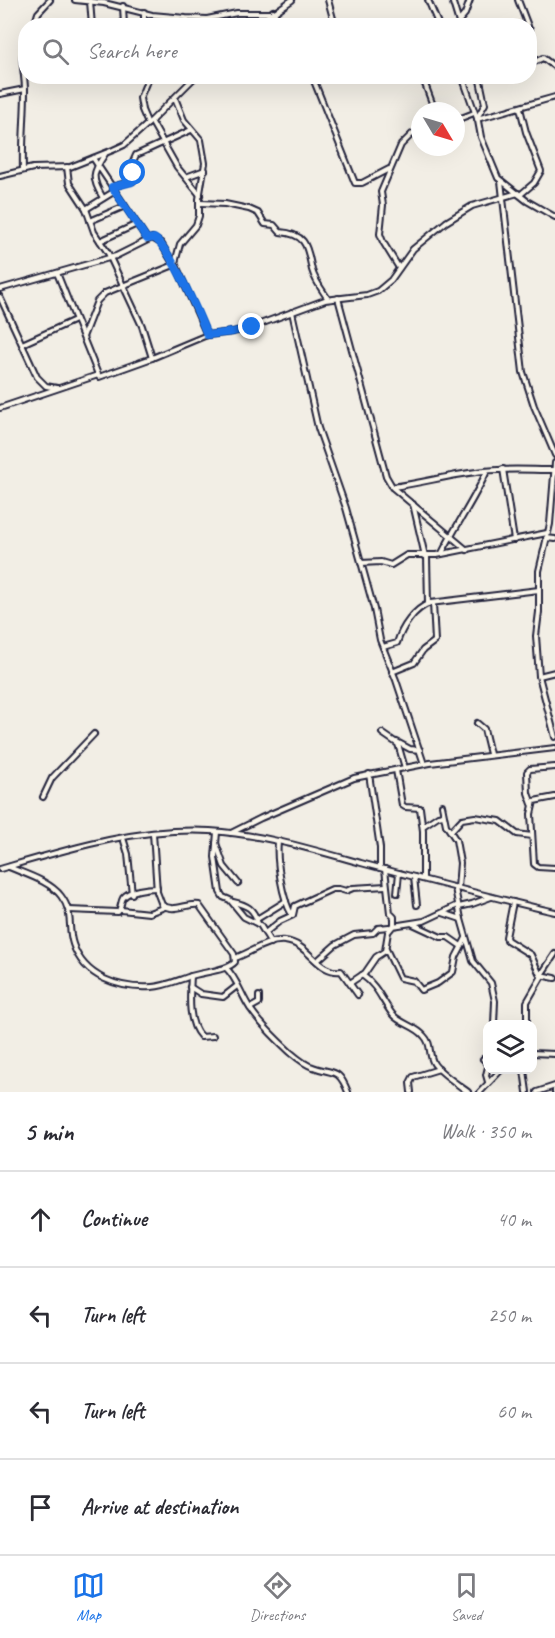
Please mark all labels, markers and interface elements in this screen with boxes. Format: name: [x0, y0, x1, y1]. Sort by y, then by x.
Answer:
search box: [18, 18, 537, 84]
icon: search: [39, 35, 72, 68]
text: Search here: [87, 37, 177, 65]
north arrow: [411, 102, 465, 156]
route start: [119, 159, 145, 185]
route end: [238, 313, 264, 339]
map controls: [483, 1020, 537, 1074]
button: layers: [483, 1020, 537, 1074]
text: 5 min: [24, 1115, 73, 1148]
text: Walk · 350 m: [441, 1119, 531, 1144]
icon: ahead: [24, 1203, 57, 1236]
text: Continue: [81, 1205, 147, 1233]
text: 40 m: [497, 1207, 531, 1232]
icon: left: [24, 1299, 57, 1332]
text: Turn left: [81, 1301, 145, 1329]
text: 250 m: [488, 1303, 531, 1328]
icon: left: [24, 1395, 57, 1428]
text: Turn left: [81, 1397, 145, 1425]
text: 60 m: [497, 1399, 531, 1424]
icon: arrive: [24, 1491, 57, 1524]
text: Arrive at destination: [81, 1493, 238, 1521]
tab: Map: [72, 1569, 105, 1625]
tab: Directions: [250, 1569, 305, 1625]
tab: Saved: [450, 1569, 483, 1625]

